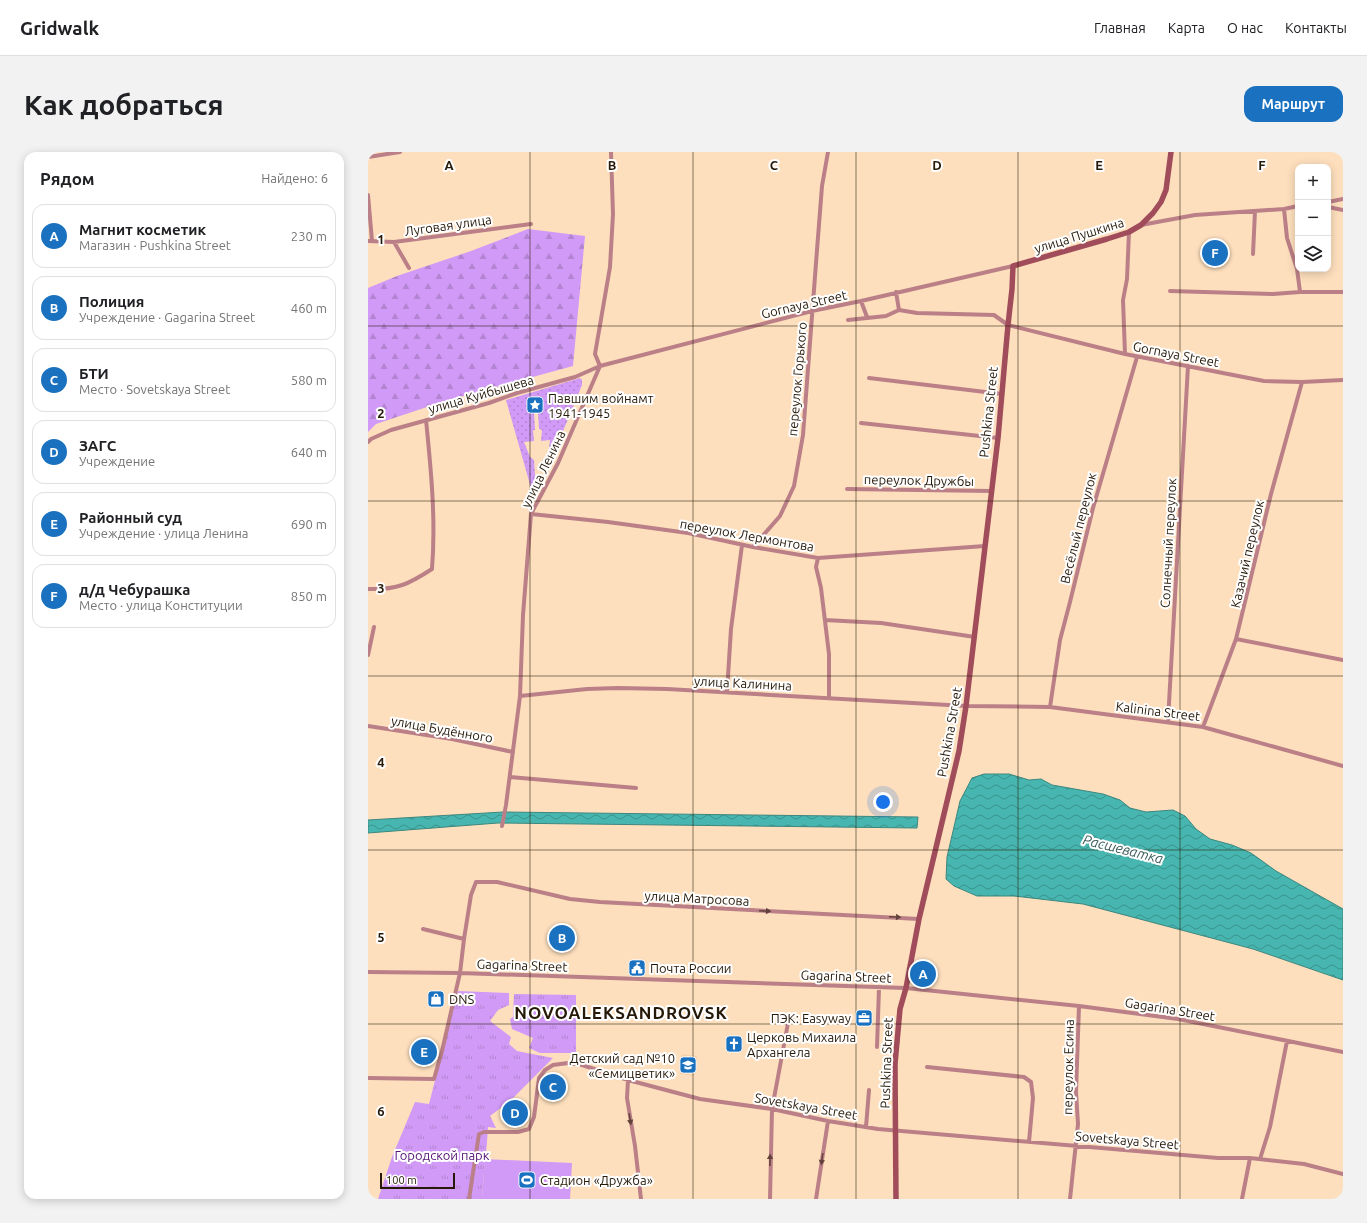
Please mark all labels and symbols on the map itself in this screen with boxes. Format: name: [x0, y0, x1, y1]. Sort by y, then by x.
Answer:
text: A: [444, 158, 454, 172]
text: B: [608, 158, 617, 172]
text: C: [770, 158, 779, 172]
text: D: [932, 158, 942, 172]
text: E: [1095, 158, 1103, 172]
text: F: [1258, 158, 1266, 172]
street label: Луговая улица: [404, 212, 492, 238]
street label: улица Пушкина: [1032, 215, 1126, 255]
text: 1: [377, 232, 385, 246]
pin: F: [1202, 238, 1228, 268]
street label: Gornaya Street: [760, 287, 848, 321]
street label: переулок Горького: [785, 321, 809, 437]
street label: Gornaya Street: [1132, 339, 1220, 369]
street label: Pushkina Street: [976, 366, 1000, 458]
street label: улица Куйбышева: [427, 372, 535, 416]
place label: Павшим войнамт 1941-1945: [548, 391, 654, 420]
place icon: Павшим войнамт 1941-1945: [525, 395, 545, 415]
text: 2: [377, 406, 385, 420]
street label: улица Ленина: [518, 428, 568, 510]
street label: Весёлый переулок: [1057, 471, 1099, 585]
street label: переулок Дружбы: [864, 472, 974, 488]
street label: Солнечный переулок: [1158, 477, 1178, 608]
street label: Казачий переулок: [1228, 499, 1266, 609]
street label: переулок Лермонтова: [679, 516, 815, 554]
text: 3: [377, 581, 385, 595]
street label: улица Калинина: [694, 673, 792, 693]
street label: Pushkina Street: [934, 686, 964, 778]
street label: Kalinina Street: [1115, 699, 1201, 723]
street label: улица Будённого: [390, 713, 494, 745]
text: 4: [377, 755, 385, 769]
your location: [873, 792, 893, 812]
water label: Расшеватка: [1081, 831, 1165, 867]
street label: улица Матросова: [644, 888, 750, 908]
one-way arrow: [759, 908, 772, 914]
one-way arrow: [889, 914, 901, 921]
pin: B: [549, 923, 575, 953]
text: 5: [377, 930, 385, 944]
street label: Gagarina Street: [476, 956, 568, 974]
public building icon: Почта России: [627, 958, 647, 978]
pin: A: [910, 959, 936, 989]
place label: Почта России: [650, 961, 732, 975]
street label: Gagarina Street: [800, 967, 892, 985]
shop icon: DNS: [426, 989, 446, 1009]
place label: DNS: [449, 992, 474, 1006]
street label: Gagarina Street: [1124, 995, 1216, 1023]
district label: NOVOALEKSANDROVSK: [514, 1003, 728, 1022]
office icon: ПЭК: Easyway: [854, 1008, 874, 1028]
place label: ПЭК: Easyway: [771, 1011, 851, 1025]
street label: Pushkina Street: [877, 1017, 895, 1109]
street label: переулок Есина: [1060, 1019, 1076, 1115]
place label: Церковь Михаила Архангела: [747, 1030, 856, 1059]
church icon: Церковь Михаила Архангела: [724, 1034, 744, 1054]
pin: E: [411, 1037, 437, 1067]
place label: Детский сад №10 «Семицветик»: [570, 1051, 675, 1080]
school or university icon: Детский сад №10 «Семицветик»: [678, 1055, 698, 1075]
pin: C: [540, 1072, 566, 1102]
street label: Sovetskaya Street: [754, 1090, 858, 1122]
pin: D: [502, 1098, 528, 1128]
text: 6: [377, 1104, 385, 1118]
one-way arrow: [628, 1112, 634, 1125]
street label: Sovetskaya Street: [1075, 1128, 1179, 1152]
park label: Городской парк: [395, 1148, 490, 1162]
one-way arrow: [767, 1153, 773, 1166]
one-way arrow: [819, 1153, 825, 1165]
sports icon: Стадион «Дружба»: [517, 1170, 537, 1190]
scale bar: [380, 1171, 455, 1190]
place label: Стадион «Дружба»: [540, 1173, 653, 1187]

